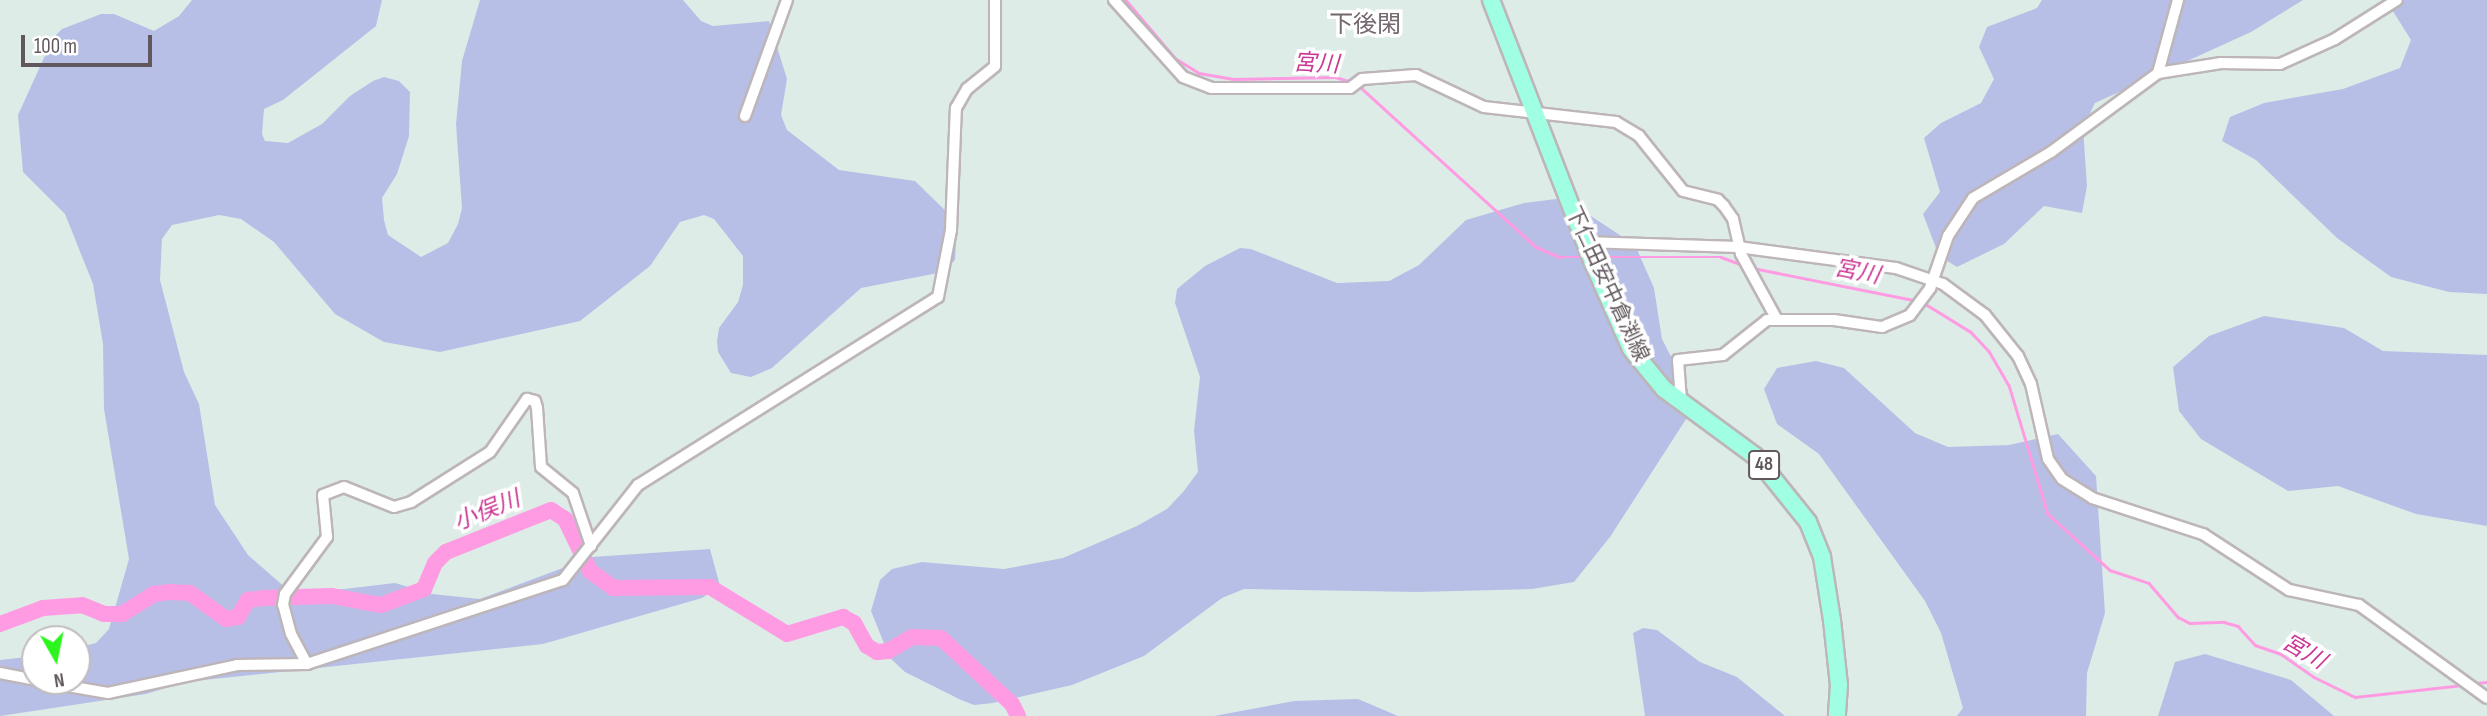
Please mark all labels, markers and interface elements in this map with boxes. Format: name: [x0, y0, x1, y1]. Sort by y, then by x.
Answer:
district label: 下後閑: [1329, 11, 1401, 39]
scale bar: [24, 21, 156, 65]
text: 100 m: [34, 34, 77, 59]
water label: 宮川: [1292, 49, 1340, 79]
street label: 下仁田安中倉渕線: [1560, 203, 1654, 365]
water label: 宮川: [1832, 254, 1882, 290]
road number: 48: [1746, 450, 1782, 480]
water label: 小俣川: [450, 485, 524, 537]
north arrow: [21, 625, 91, 695]
water label: 宮川: [2277, 629, 2331, 675]
text: N: [52, 667, 66, 691]

